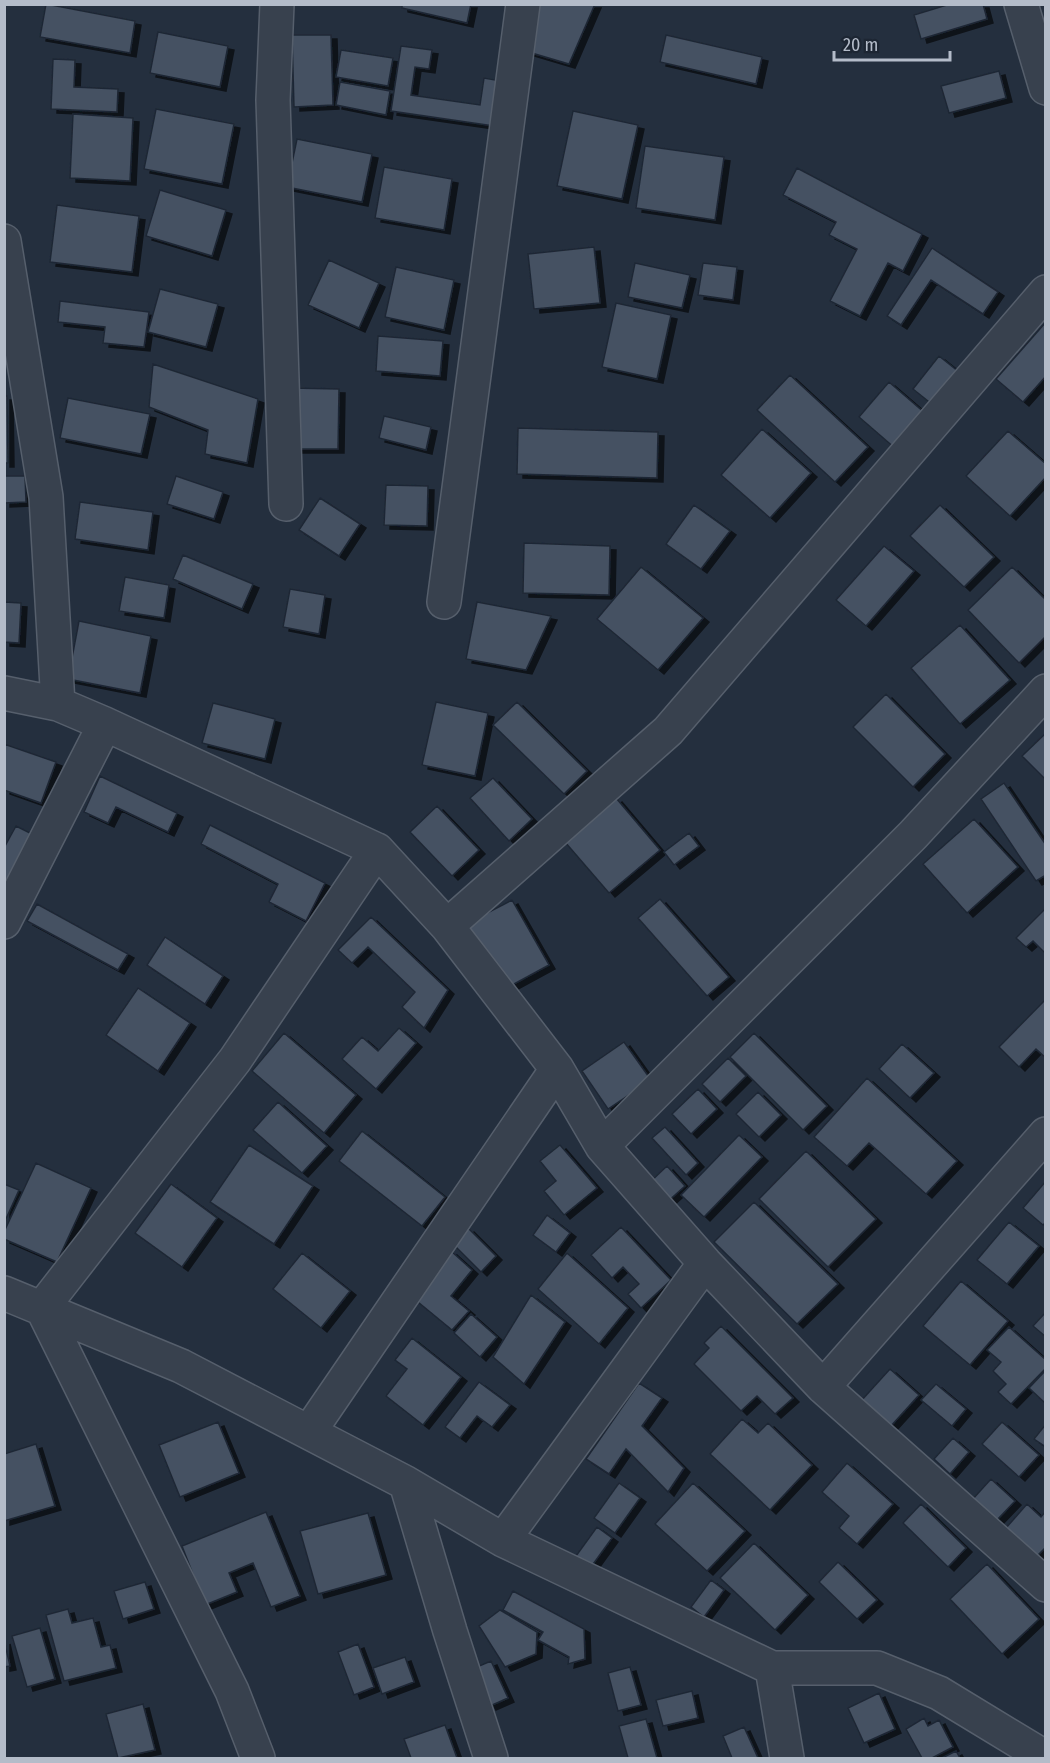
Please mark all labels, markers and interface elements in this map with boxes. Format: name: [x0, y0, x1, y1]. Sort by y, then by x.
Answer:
scale bar: [834, 24, 950, 62]
text: 20 m: [843, 34, 878, 56]

